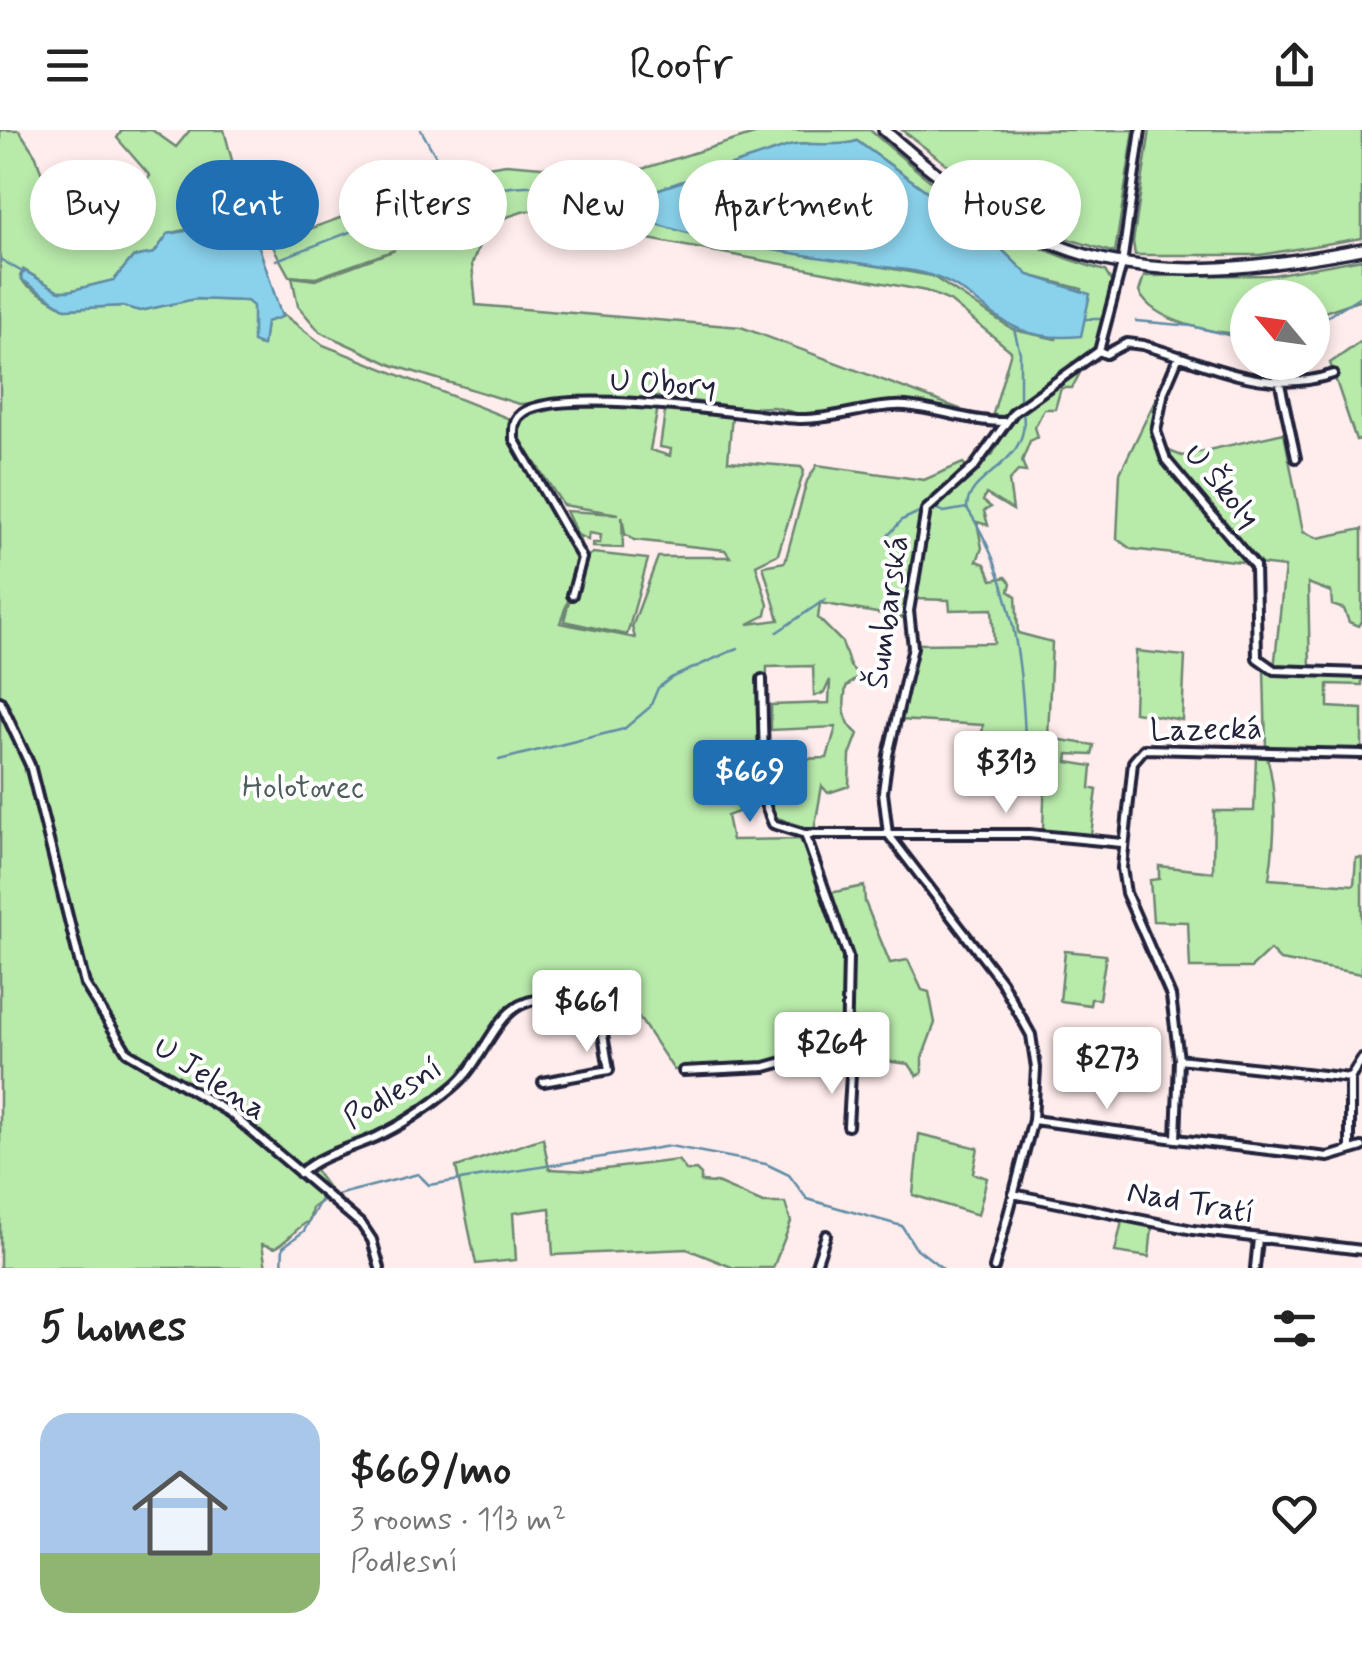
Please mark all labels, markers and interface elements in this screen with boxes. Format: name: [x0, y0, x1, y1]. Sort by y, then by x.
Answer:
text: Roofr: [629, 36, 733, 95]
icon: menu: [40, 38, 95, 93]
icon: share: [1267, 38, 1322, 93]
chip: Buy: [30, 160, 156, 250]
chip: Rent: [176, 160, 319, 250]
chip: Filters: [339, 160, 507, 250]
chip: New: [527, 160, 659, 250]
chip: Apartment: [679, 160, 908, 250]
chip: House: [928, 160, 1081, 250]
north arrow: [1230, 280, 1330, 380]
map controls: [1230, 280, 1330, 380]
street label: U Obory: [609, 360, 717, 408]
street label: U Školy: [1174, 435, 1269, 538]
street label: Šumbarská: [856, 533, 920, 692]
street label: Lazecká: [1150, 708, 1262, 752]
pin: $313: [947, 731, 1065, 816]
pin: $669: [691, 740, 809, 825]
text: $313: [976, 742, 1036, 784]
text: $669: [715, 751, 785, 793]
park label: Holotovec: [242, 767, 364, 809]
pin: $661: [528, 970, 646, 1055]
text: $661: [554, 981, 620, 1023]
pin: $264: [773, 1012, 891, 1097]
text: $264: [796, 1023, 868, 1065]
street label: U Jelena: [145, 1027, 275, 1131]
pin: $273: [1048, 1027, 1166, 1112]
text: $273: [1075, 1038, 1139, 1080]
street label: Podlesní: [336, 1048, 450, 1140]
street label: Nad Tratí: [1124, 1171, 1258, 1235]
text: 5 homes: [40, 1301, 186, 1356]
icon: filters: [1267, 1301, 1322, 1356]
text: $669/mo: [350, 1444, 511, 1499]
icon: home: [120, 1453, 240, 1573]
icon: heart: [1267, 1486, 1322, 1541]
text: 3 rooms · 113 m²: [350, 1499, 566, 1541]
text: Podlesní: [350, 1541, 458, 1583]

